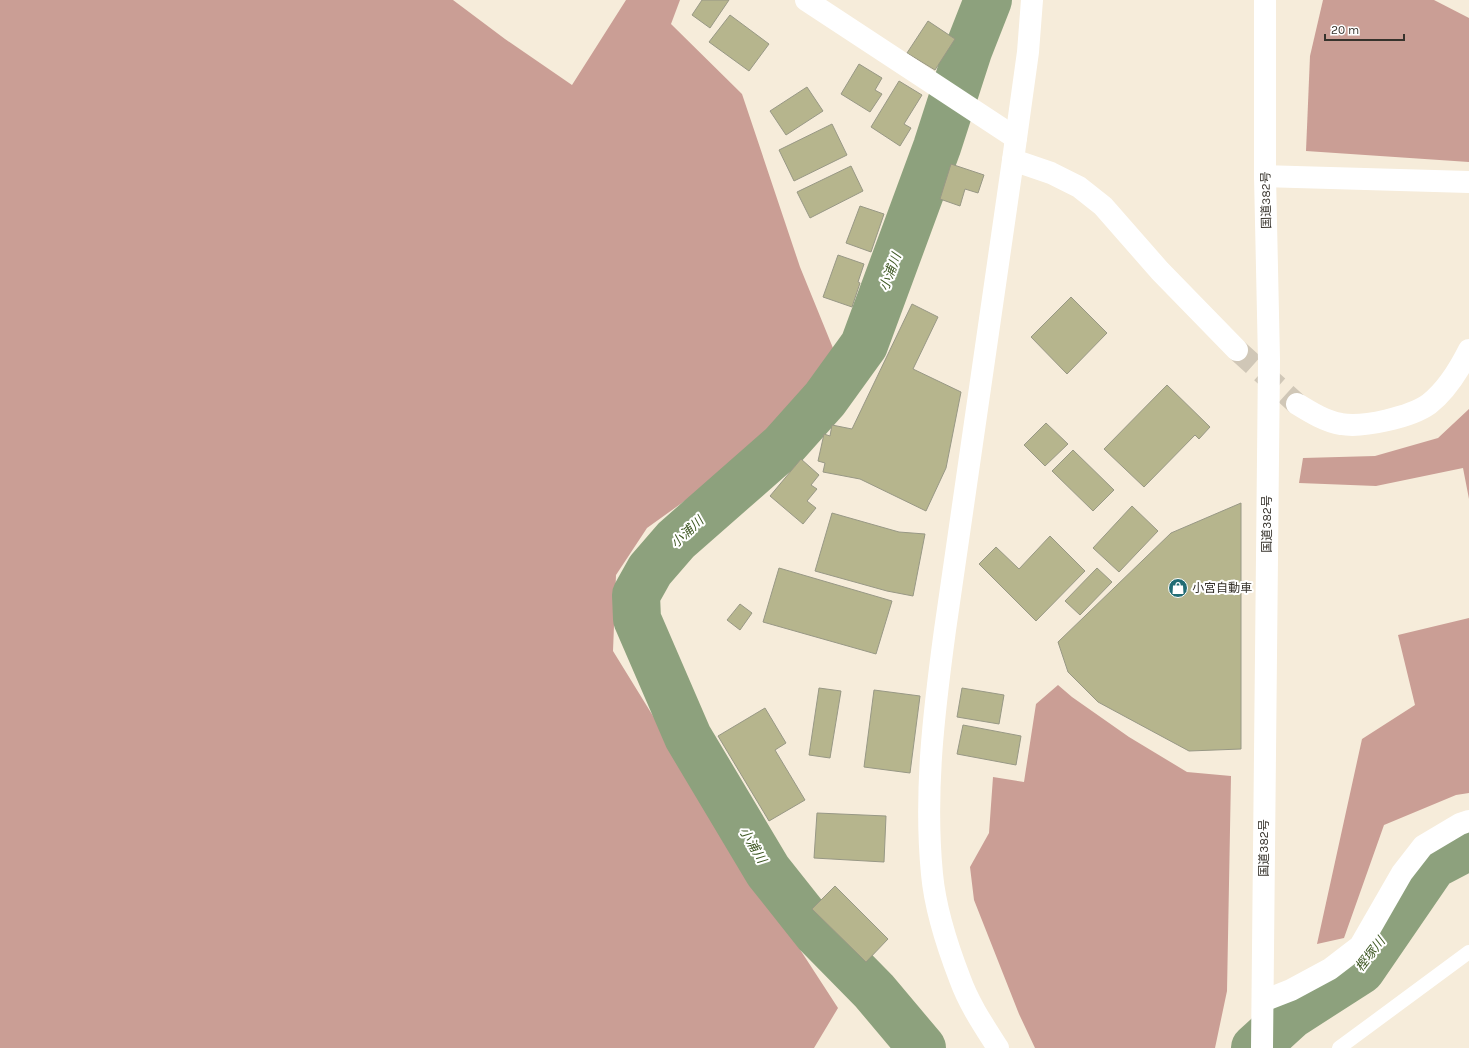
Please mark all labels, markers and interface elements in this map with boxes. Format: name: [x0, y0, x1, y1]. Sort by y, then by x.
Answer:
scale bar: [1325, 16, 1404, 42]
text: 20 m: [1331, 23, 1359, 37]
street label: 国道382号: [1258, 171, 1274, 229]
water label: 小浦川: [876, 249, 904, 293]
street label: 国道382号: [1260, 495, 1274, 553]
water label: 小浦川: [668, 512, 708, 551]
shop icon: 小宮自動車: [1167, 577, 1189, 599]
place label: 小宮自動車: [1192, 581, 1252, 595]
street label: 国道382号: [1257, 819, 1271, 877]
water label: 小浦川: [737, 824, 770, 867]
water label: 樫塚川: [1352, 932, 1389, 974]

